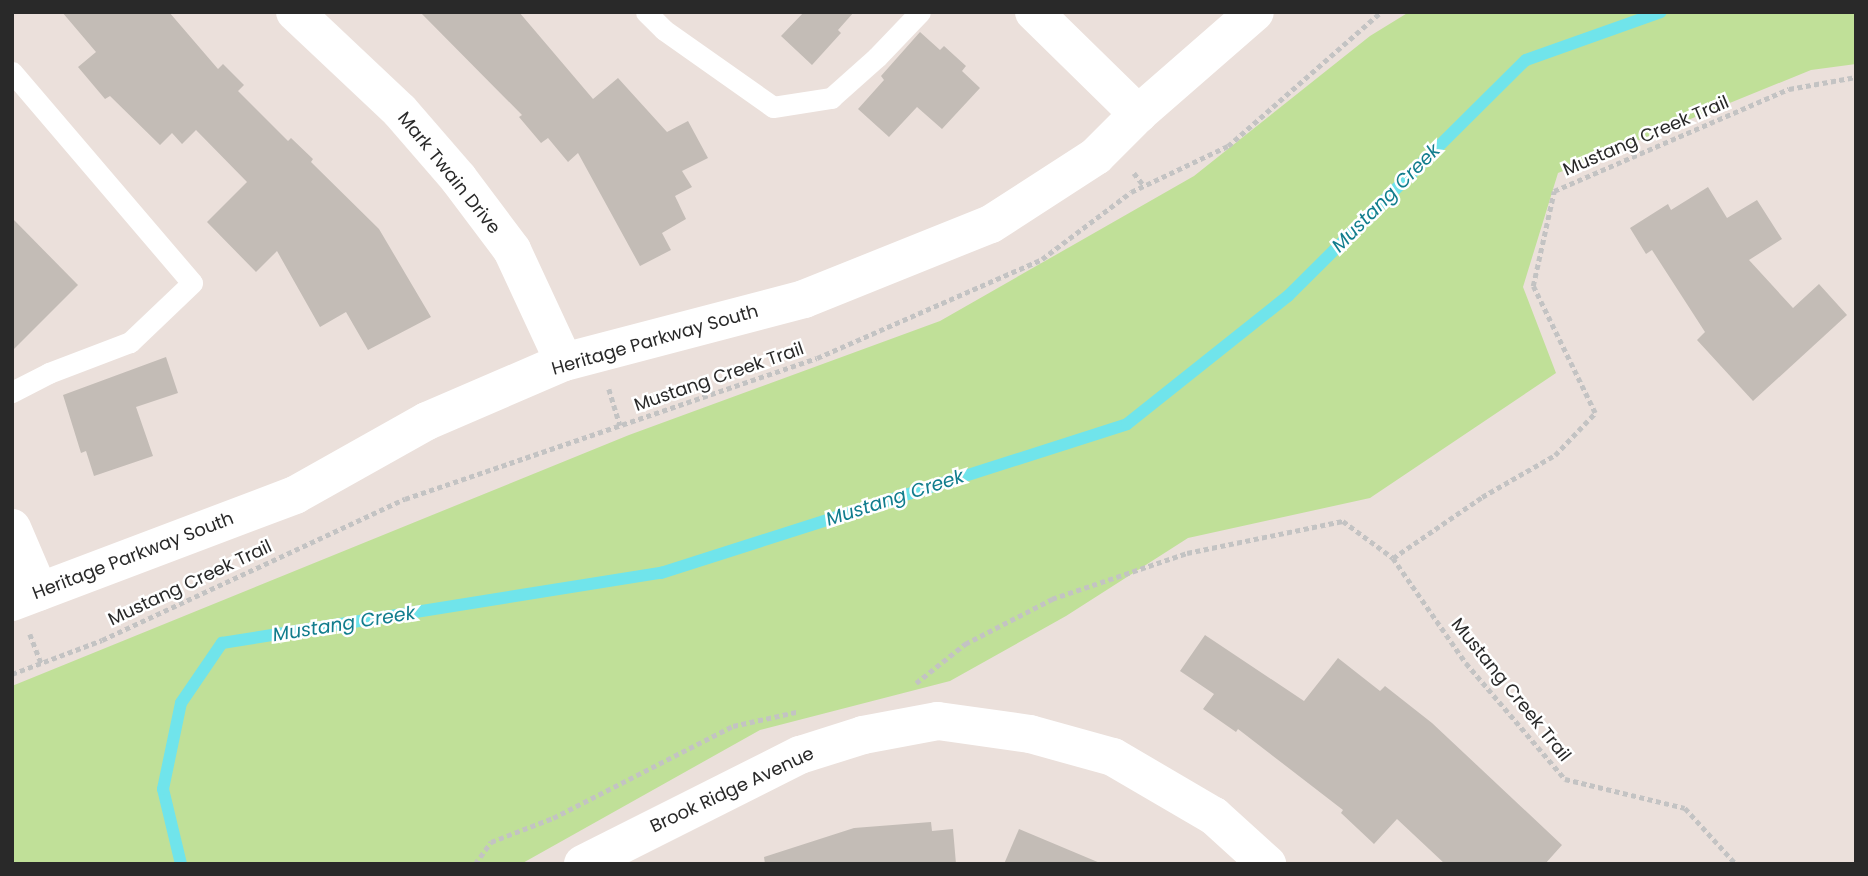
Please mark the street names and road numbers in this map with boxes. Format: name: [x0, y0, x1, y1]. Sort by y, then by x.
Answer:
street label: Mustang Creek Trail: [1560, 91, 1732, 181]
street label: Mark Twain Drive: [393, 108, 505, 238]
street label: Heritage Parkway South: [549, 300, 761, 380]
street label: Mustang Creek Trail: [631, 338, 807, 416]
street label: Heritage Parkway South: [29, 508, 237, 604]
street label: Mustang Creek Trail: [105, 536, 275, 630]
street label: Mustang Creek Trail: [1447, 614, 1575, 766]
street label: Brook Ridge Avenue: [647, 743, 817, 837]

